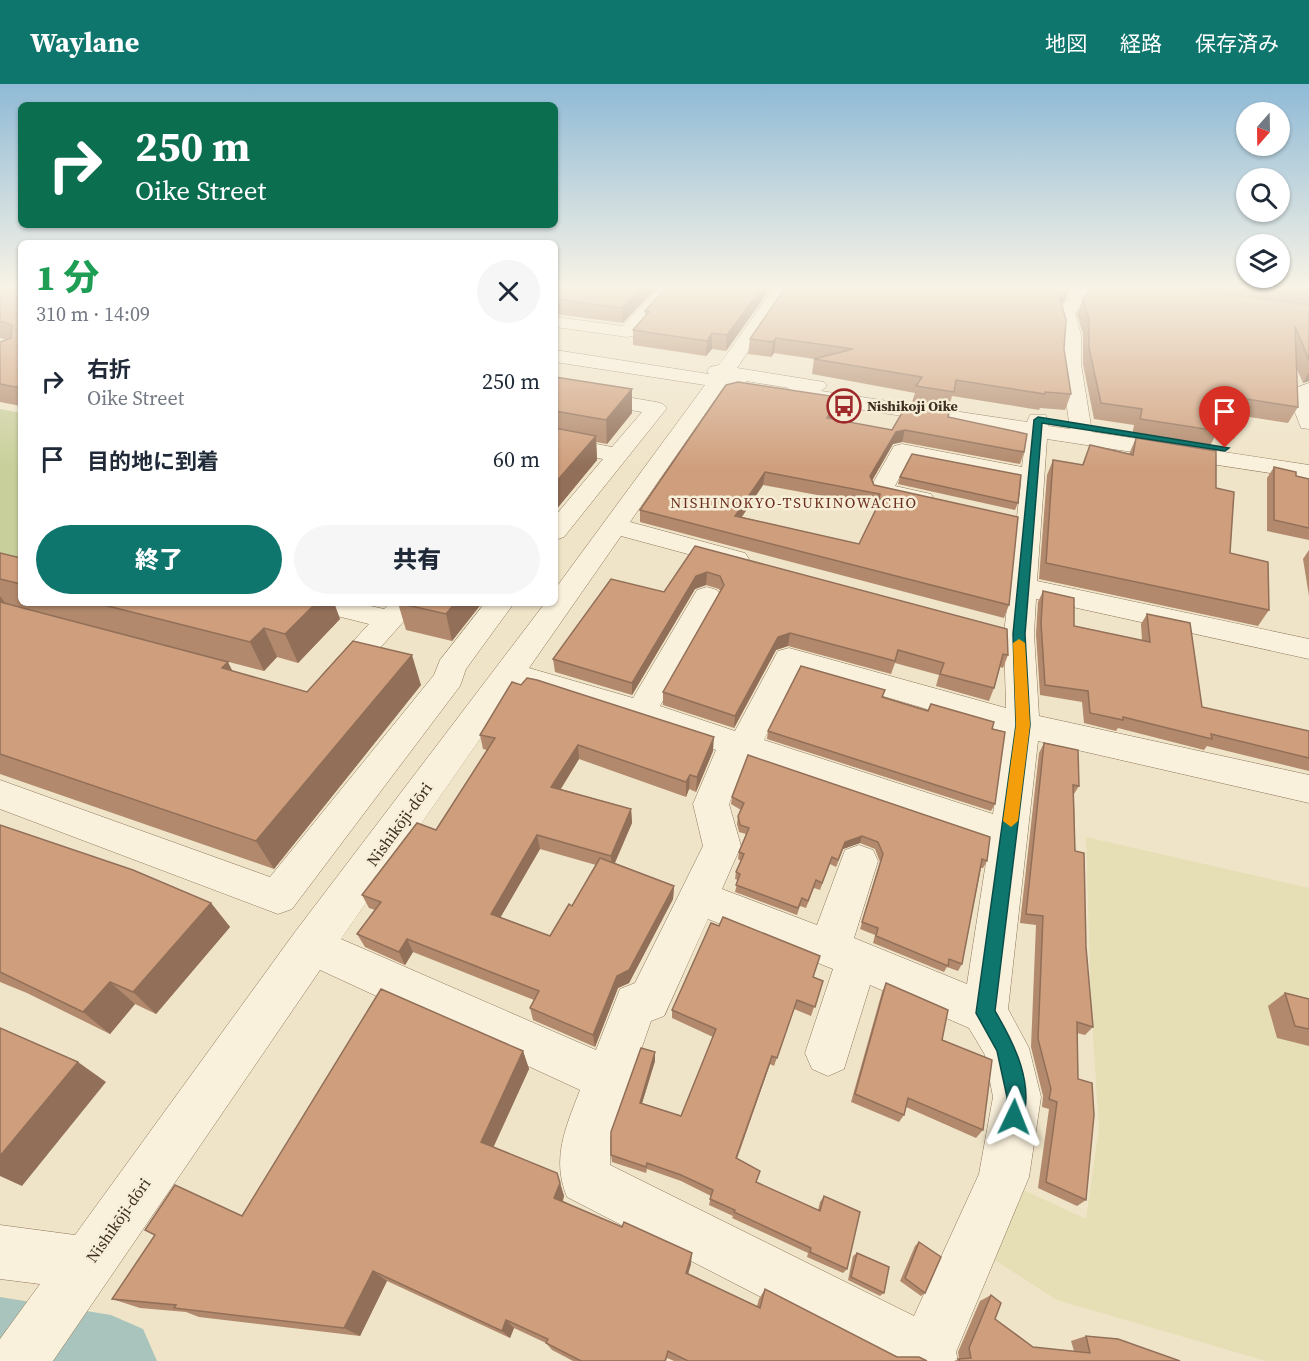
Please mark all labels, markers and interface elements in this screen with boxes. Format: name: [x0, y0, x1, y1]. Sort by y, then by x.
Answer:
text: Waylane: [30, 23, 139, 61]
text: 地図: [1045, 29, 1087, 58]
text: 経路: [1120, 29, 1162, 58]
text: 保存済み: [1195, 29, 1279, 58]
north arrow: [1236, 102, 1290, 156]
map controls: [1236, 102, 1290, 288]
text: 250 m: [135, 117, 250, 175]
icon: right: [36, 126, 114, 204]
button: search: [1236, 168, 1290, 222]
text: Oike Street: [135, 172, 266, 209]
button: layers: [1236, 234, 1290, 288]
text: 1 分: [36, 253, 99, 302]
button: close: [477, 260, 540, 323]
text: 310 m · 14:09: [36, 300, 150, 328]
text: 右折: [87, 354, 131, 384]
icon: right: [36, 365, 69, 398]
text: 250 m: [482, 366, 540, 396]
text: Oike Street: [87, 384, 184, 412]
pin: [1199, 386, 1250, 448]
bus stop icon: Nishikoji Oike: [826, 388, 862, 424]
icon: arrive: [1208, 395, 1241, 428]
place label: Nishikoji Oike: [867, 396, 958, 416]
icon: arrive: [36, 443, 69, 476]
text: 60 m: [493, 444, 540, 474]
text: 目的地に到着: [87, 446, 219, 476]
district label: NISHINOKYO-TSUKINOWACHO: [670, 492, 918, 513]
button: 終了: [36, 525, 282, 594]
button: 共有: [294, 525, 540, 594]
street label: Nishikōji-dōri: [361, 777, 437, 870]
position arrow: [982, 1085, 1046, 1149]
street label: Nishikōji-dōri: [81, 1173, 155, 1267]

